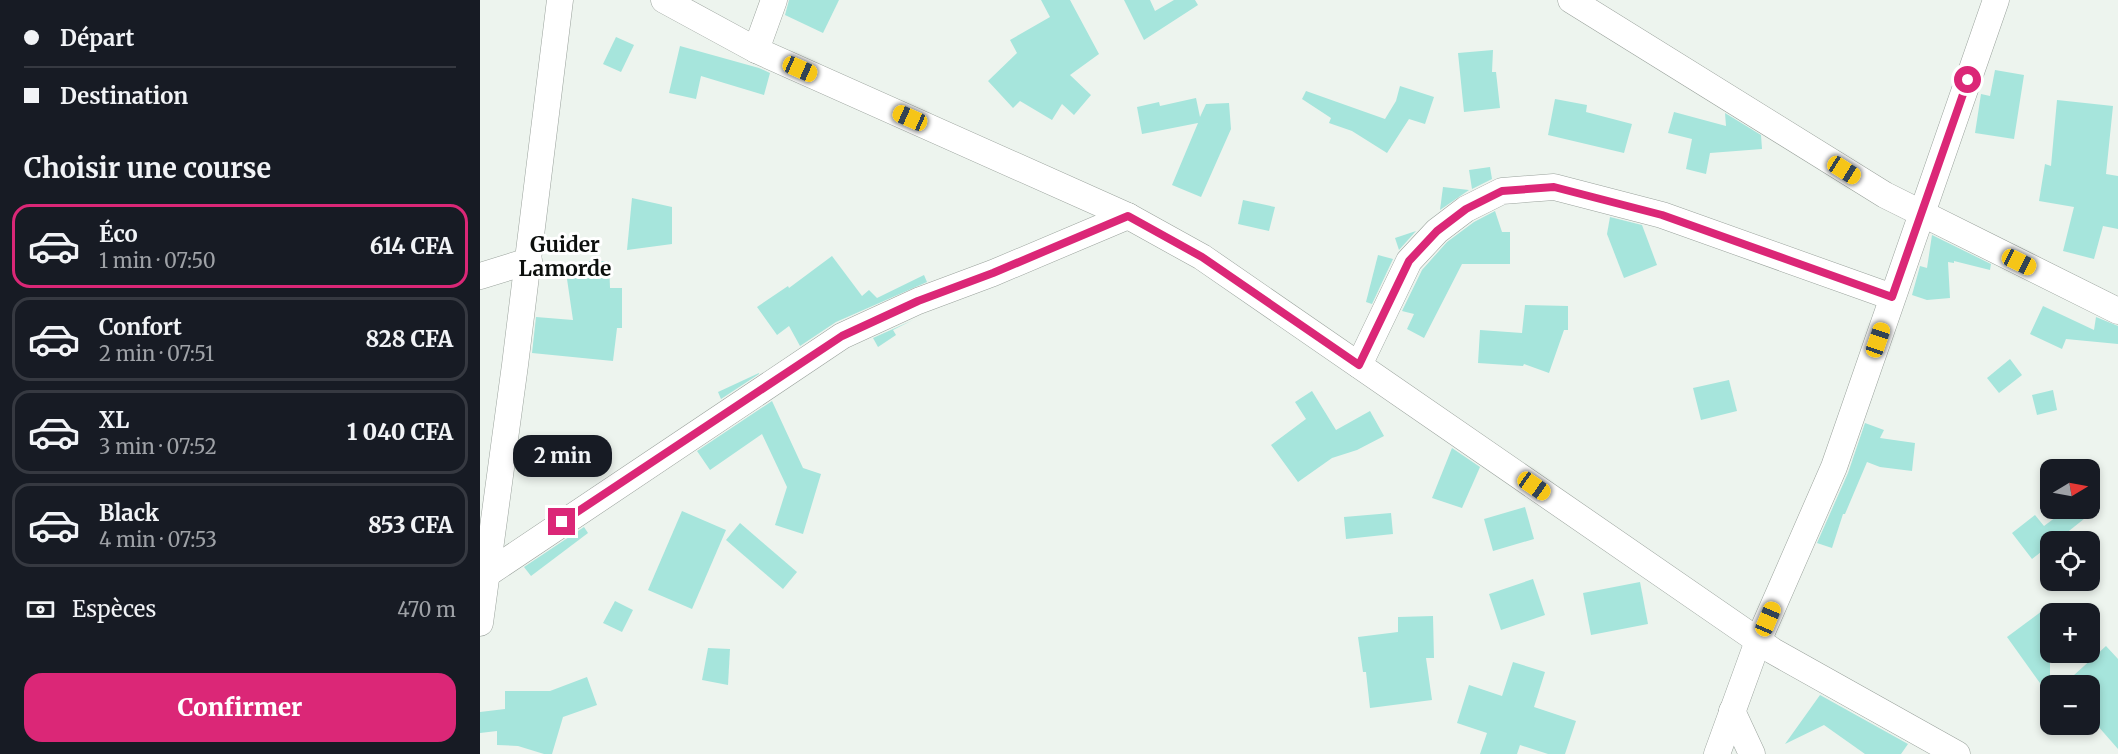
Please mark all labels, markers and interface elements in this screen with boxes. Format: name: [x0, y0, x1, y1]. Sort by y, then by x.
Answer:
text: Départ: [60, 24, 134, 52]
car: [780, 53, 820, 85]
route start: [1954, 66, 1981, 93]
text: Destination: [60, 82, 188, 110]
car: [890, 102, 930, 134]
text: Choisir une course: [24, 151, 271, 185]
car: [1824, 153, 1864, 187]
icon: car: [27, 219, 81, 273]
text: Éco: [99, 220, 138, 248]
district label: Guider Lamorde: [519, 231, 611, 282]
text: 614 CFA: [370, 232, 453, 260]
car: [1999, 246, 2039, 278]
text: 1 min · 07:50: [99, 248, 216, 273]
icon: car: [27, 312, 81, 366]
text: Confort: [99, 313, 182, 341]
car: [1864, 320, 1892, 360]
text: 828 CFA: [365, 325, 453, 353]
text: 2 min · 07:51: [99, 341, 214, 366]
icon: car: [27, 405, 81, 459]
text: XL: [99, 406, 129, 434]
text: 1 040 CFA: [347, 418, 453, 446]
text: 3 min · 07:52: [99, 434, 217, 459]
callout: 2 min: [512, 435, 612, 477]
text: 2 min: [534, 443, 591, 468]
north arrow: [2040, 459, 2100, 519]
map controls: [2040, 459, 2100, 735]
car: [1514, 468, 1554, 504]
icon: car: [27, 498, 81, 552]
text: Black: [99, 499, 159, 527]
route end: [548, 508, 575, 535]
text: 853 CFA: [368, 511, 453, 539]
text: 4 min · 07:53: [99, 527, 217, 552]
button: locate: [2040, 531, 2100, 591]
icon: cash: [24, 593, 57, 626]
text: Espèces: [72, 595, 156, 623]
text: 470 m: [397, 597, 456, 622]
car: [1753, 599, 1783, 639]
button: +: [2040, 603, 2100, 663]
button: Confirmer: [24, 673, 456, 742]
button: −: [2040, 675, 2100, 735]

